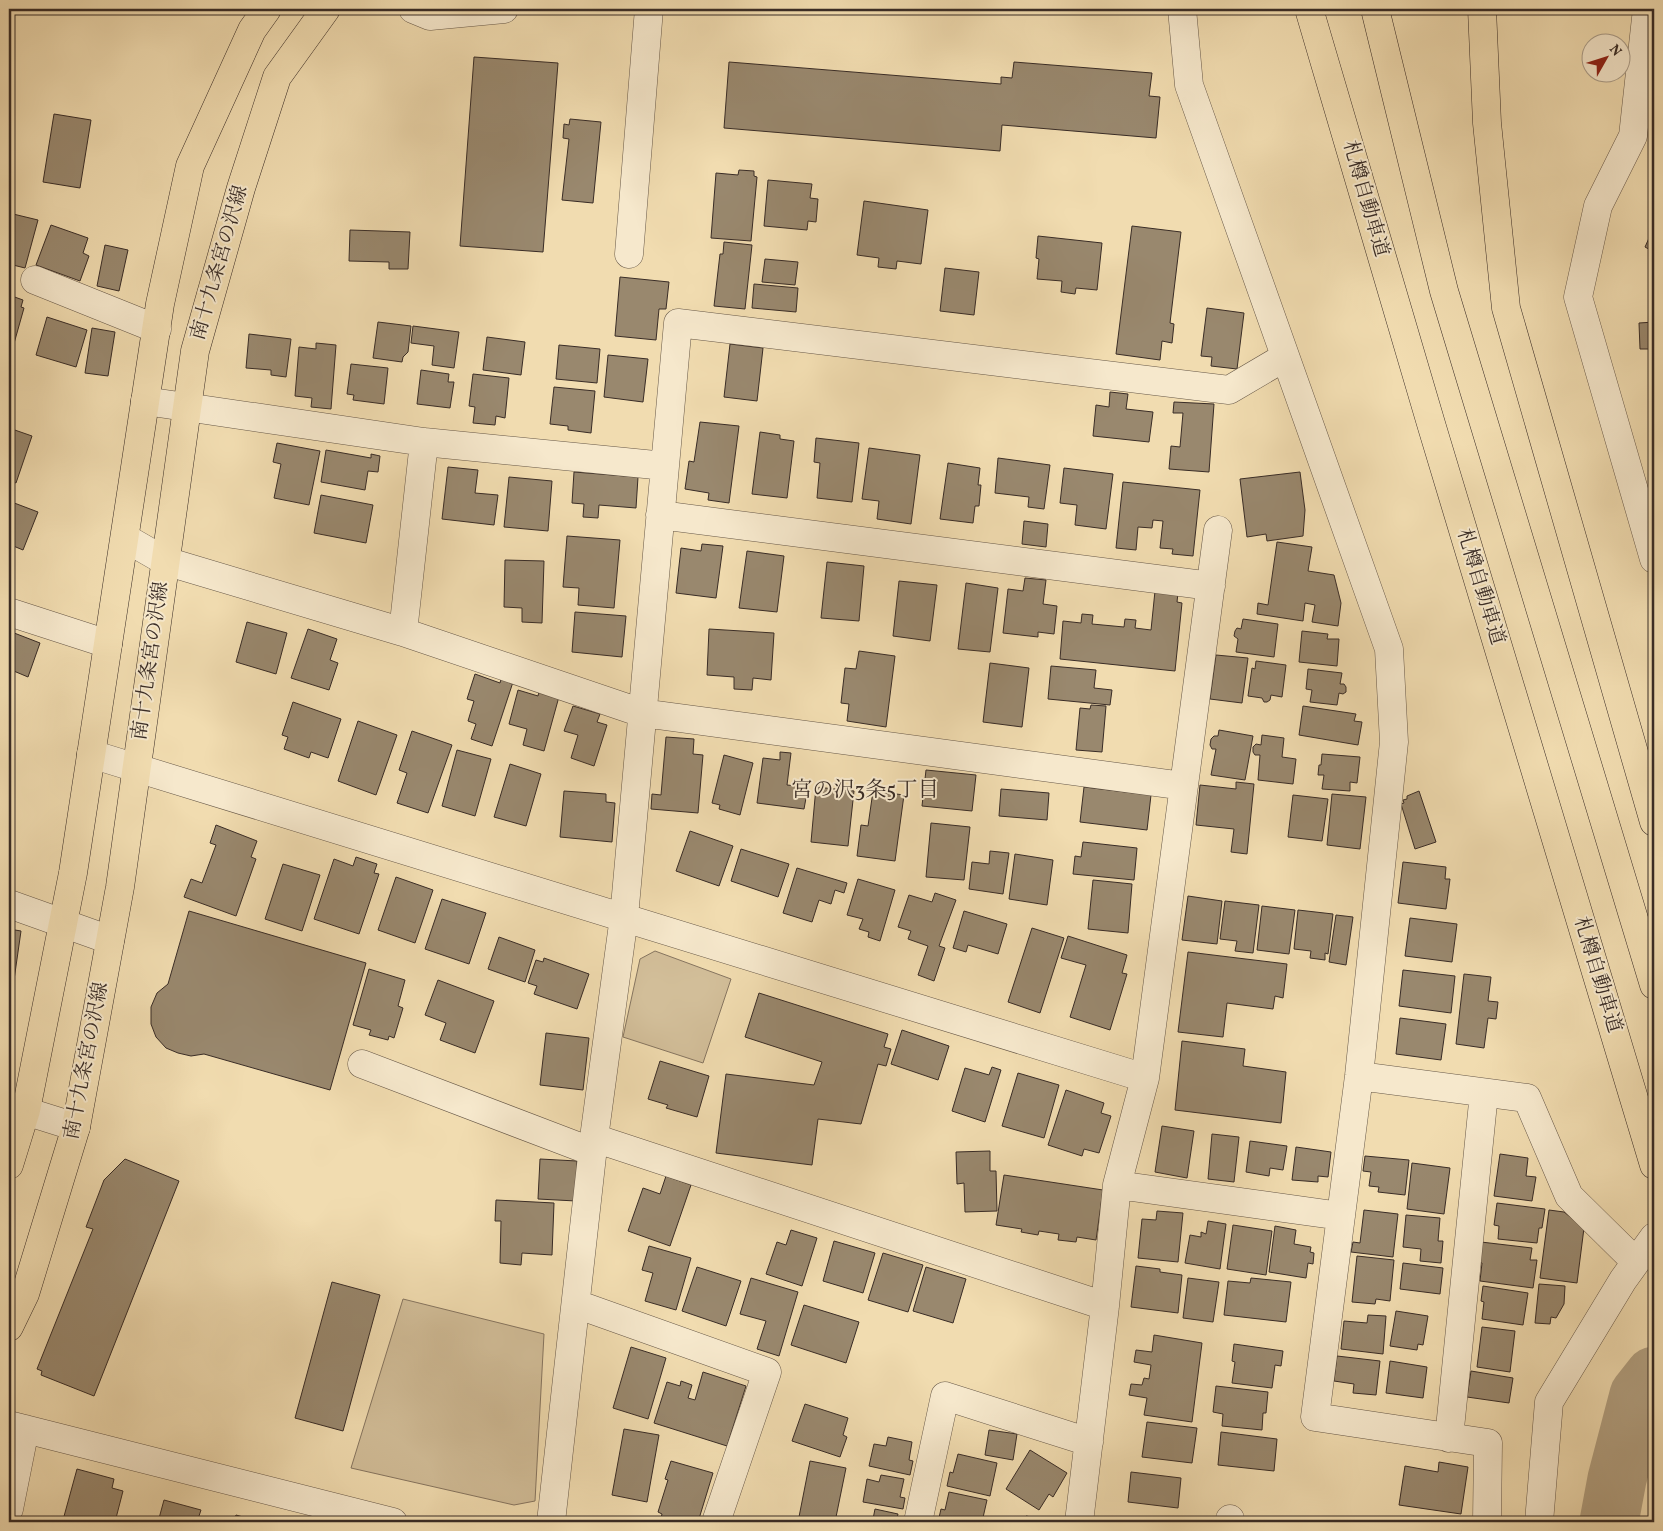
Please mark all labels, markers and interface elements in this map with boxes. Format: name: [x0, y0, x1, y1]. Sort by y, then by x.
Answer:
north arrow: [1580, 32, 1630, 82]
text: N: [1604, 41, 1626, 61]
street label: 札樽自動車道: [1335, 137, 1395, 261]
street label: 南十九条宮の沢線: [184, 182, 256, 344]
street label: 札樽自動車道: [1449, 526, 1511, 648]
street label: 南十九条宮の沢線: [126, 580, 176, 742]
district label: 宮の沢3条5丁目: [792, 776, 938, 805]
street label: 札樽自動車道: [1566, 914, 1628, 1036]
street label: 南十九条宮の沢線: [58, 980, 116, 1142]

